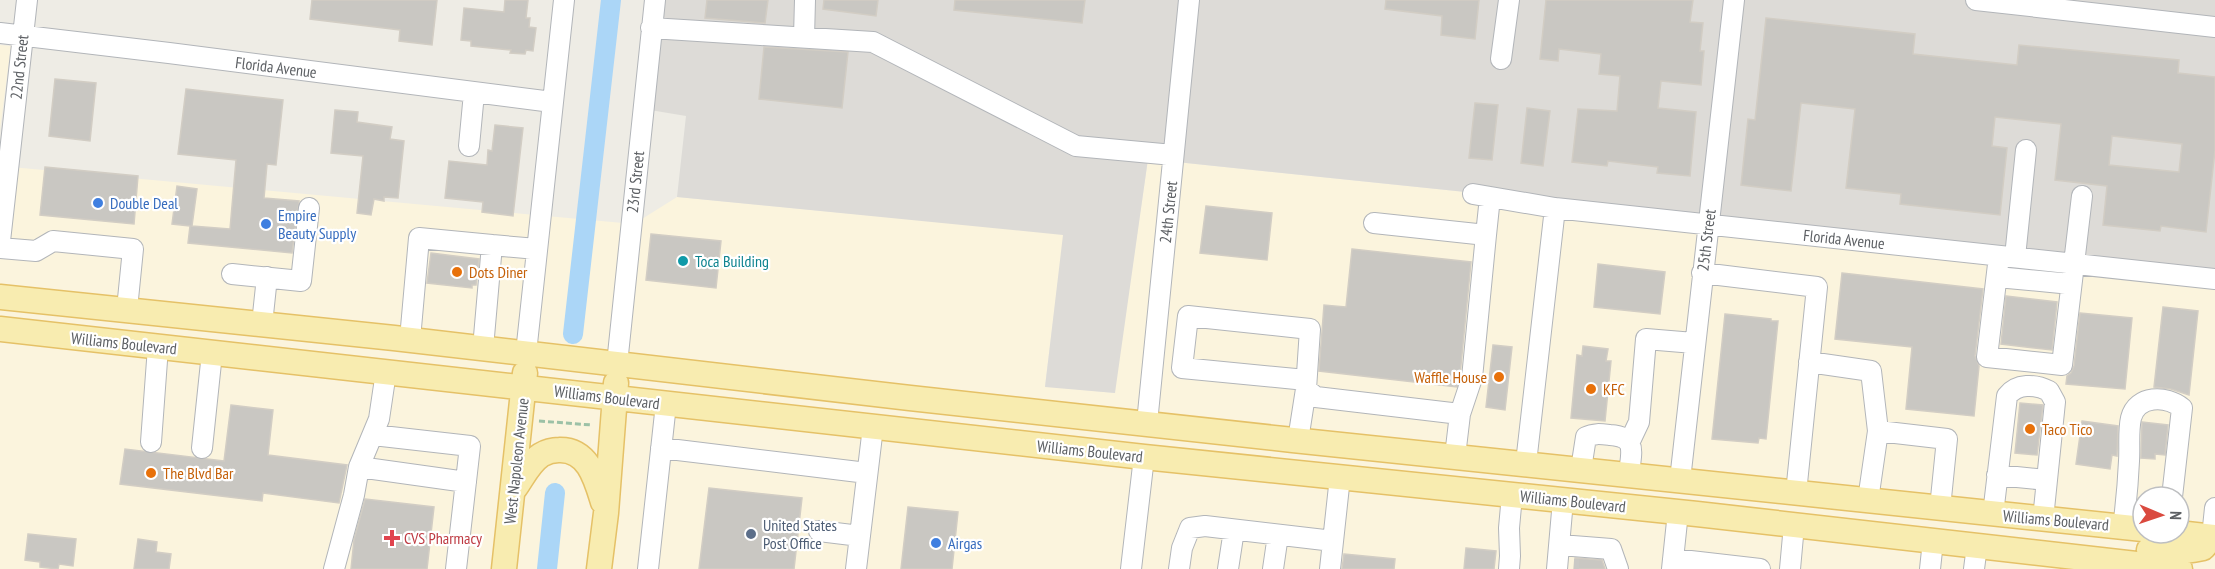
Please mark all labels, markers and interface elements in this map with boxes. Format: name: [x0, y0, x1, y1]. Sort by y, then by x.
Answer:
street label: 22nd Street: [6, 33, 32, 100]
street label: Florida Avenue: [234, 52, 318, 82]
street label: 23rd Street: [622, 149, 648, 214]
street label: 24th Street: [1155, 179, 1181, 244]
place label: Double Deal: [110, 193, 178, 213]
marker: Double Deal: [91, 196, 105, 210]
place label: Empire Beauty Supply: [278, 205, 356, 243]
street label: 25th Street: [1692, 207, 1720, 272]
marker: Empire Beauty Supply: [259, 217, 273, 231]
street label: Florida Avenue: [1802, 225, 1886, 253]
place label: Toca Building: [695, 251, 769, 271]
marker: Toca Building: [676, 254, 690, 268]
place label: Dots Diner: [469, 262, 528, 282]
marker: Dots Diner: [450, 265, 464, 279]
street label: Williams Boulevard: [70, 328, 178, 358]
place label: Waffle House: [1414, 367, 1487, 387]
marker: Waffle House: [1492, 370, 1506, 384]
place label: KFC: [1603, 379, 1625, 399]
street label: Williams Boulevard: [553, 381, 661, 413]
marker: KFC: [1584, 382, 1598, 396]
street label: West Napoleon Avenue: [499, 397, 533, 525]
place label: Taco Tico: [2042, 419, 2093, 439]
marker: Taco Tico: [2023, 422, 2037, 436]
street label: Williams Boulevard: [1036, 436, 1144, 466]
place label: The Blvd Bar: [163, 463, 234, 483]
marker: The Blvd Bar: [144, 466, 158, 480]
north arrow: [2131, 485, 2191, 545]
street label: Williams Boulevard: [1519, 486, 1627, 516]
street label: Williams Boulevard: [2002, 505, 2110, 535]
text: N: [2166, 511, 2186, 520]
place label: United States Post Office: [763, 515, 837, 553]
marker: United States Post Office: [744, 527, 758, 541]
place label: CVS Pharmacy: [404, 528, 482, 548]
marker: CVS Pharmacy: [385, 531, 399, 545]
place label: Airgas: [948, 533, 982, 553]
marker: Airgas: [929, 536, 943, 550]

